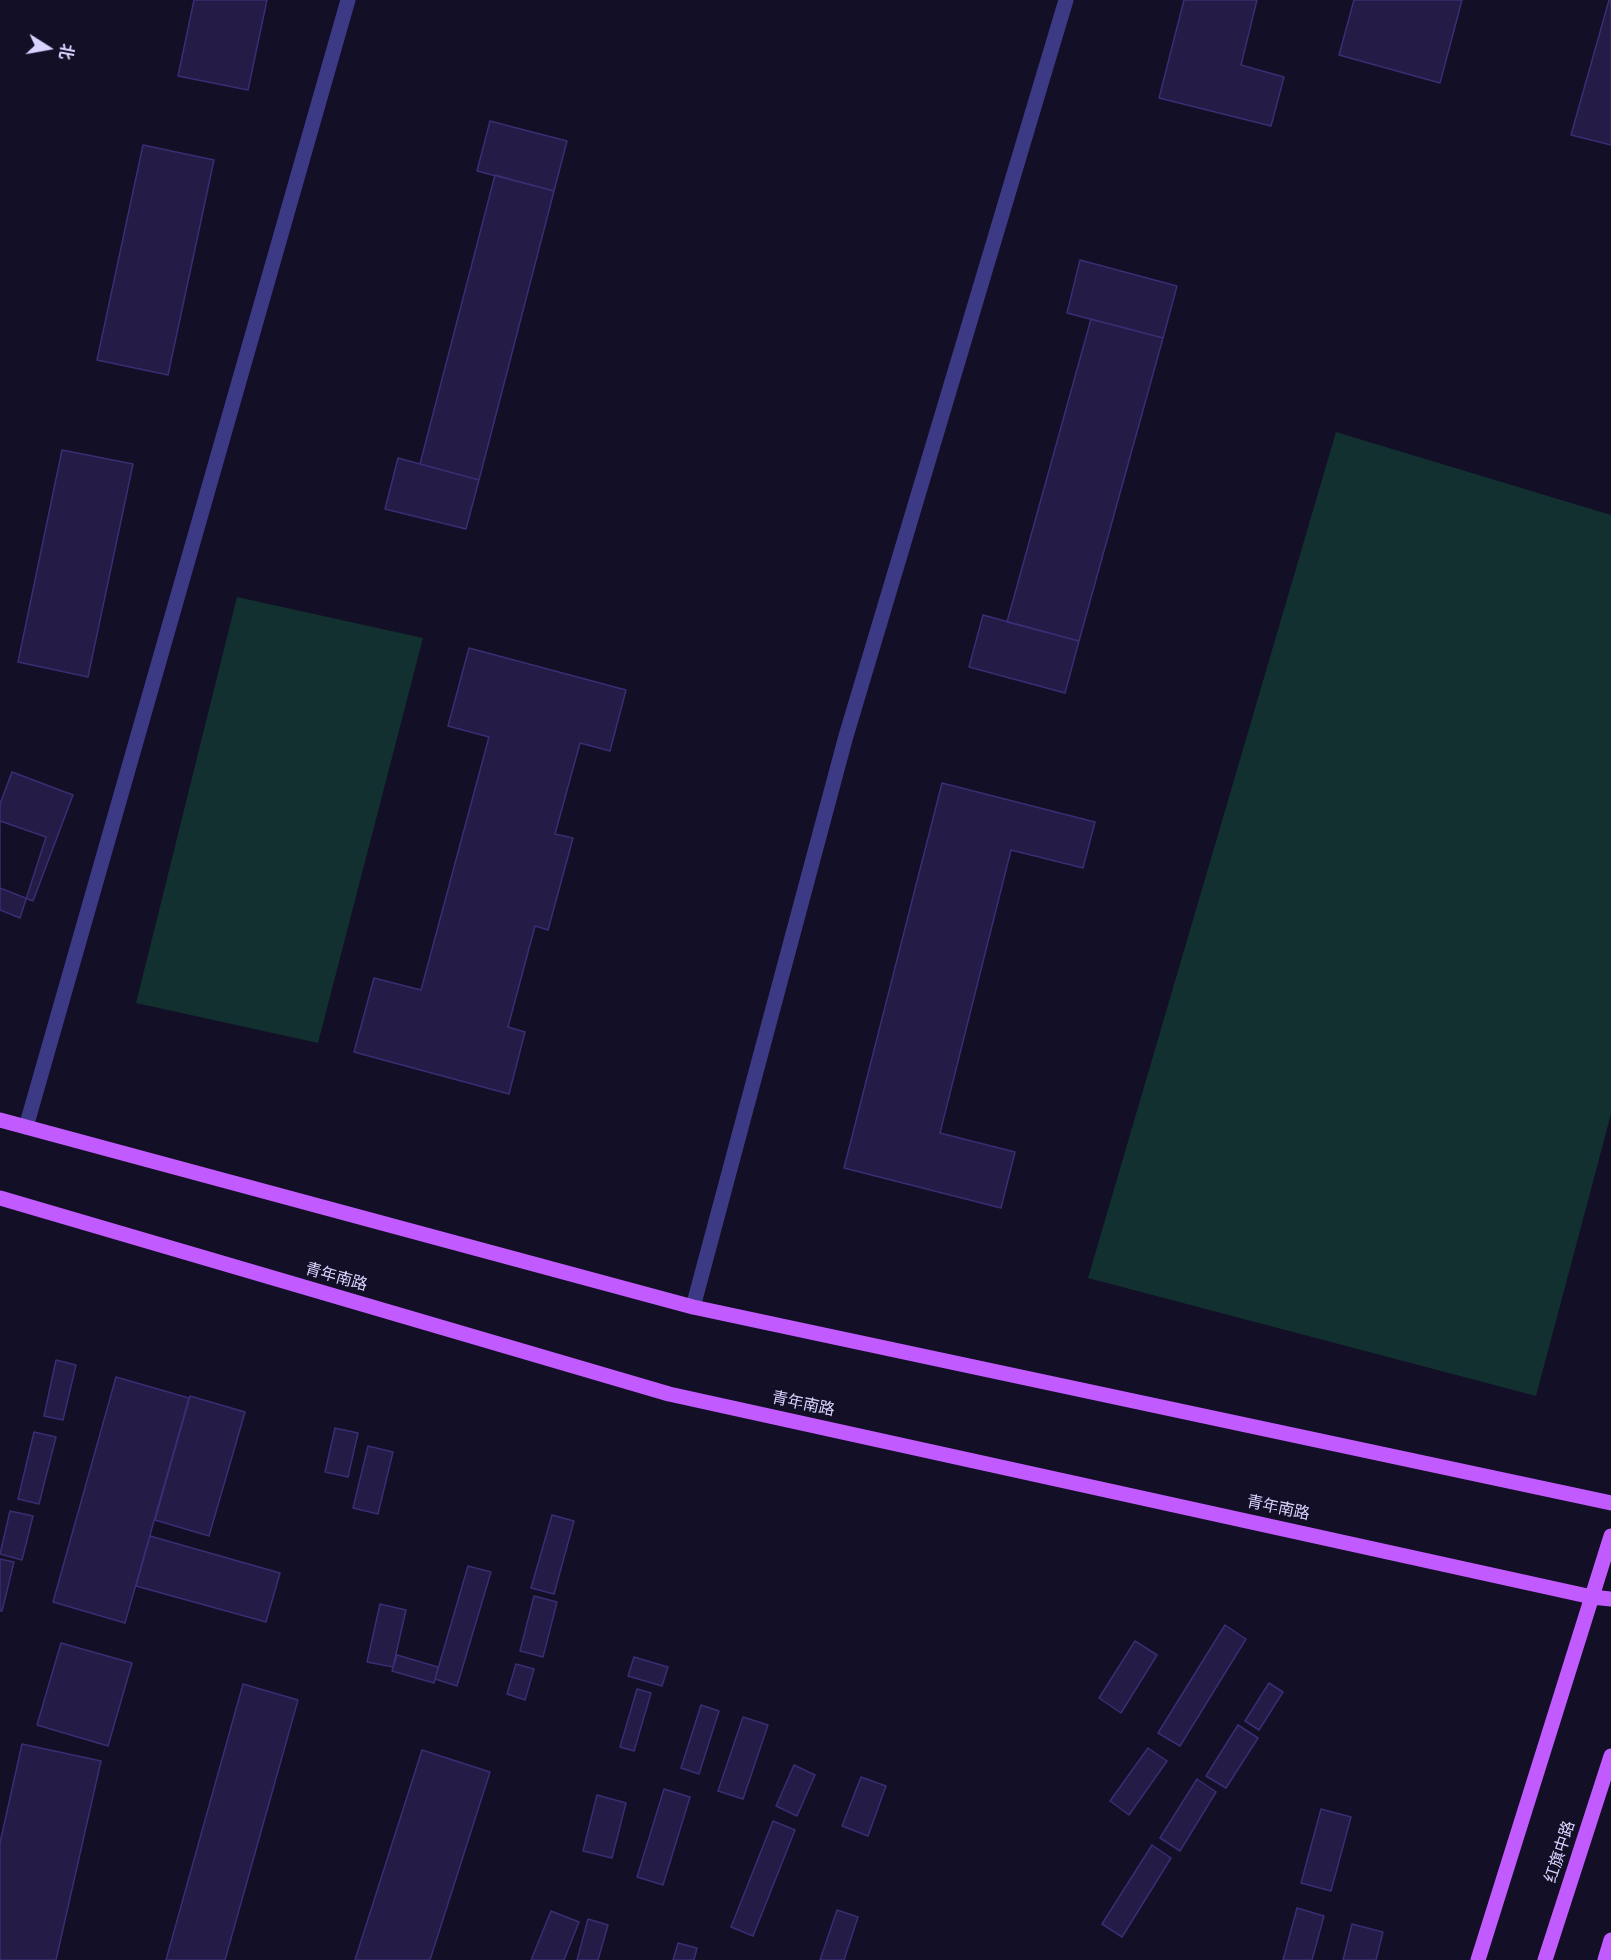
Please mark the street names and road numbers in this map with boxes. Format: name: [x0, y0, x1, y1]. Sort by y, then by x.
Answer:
street label: 青年南路: [303, 1260, 369, 1296]
street label: 青年南路: [770, 1389, 836, 1421]
street label: 青年南路: [1245, 1493, 1311, 1525]
street label: 红旗中路: [1542, 1819, 1580, 1885]

